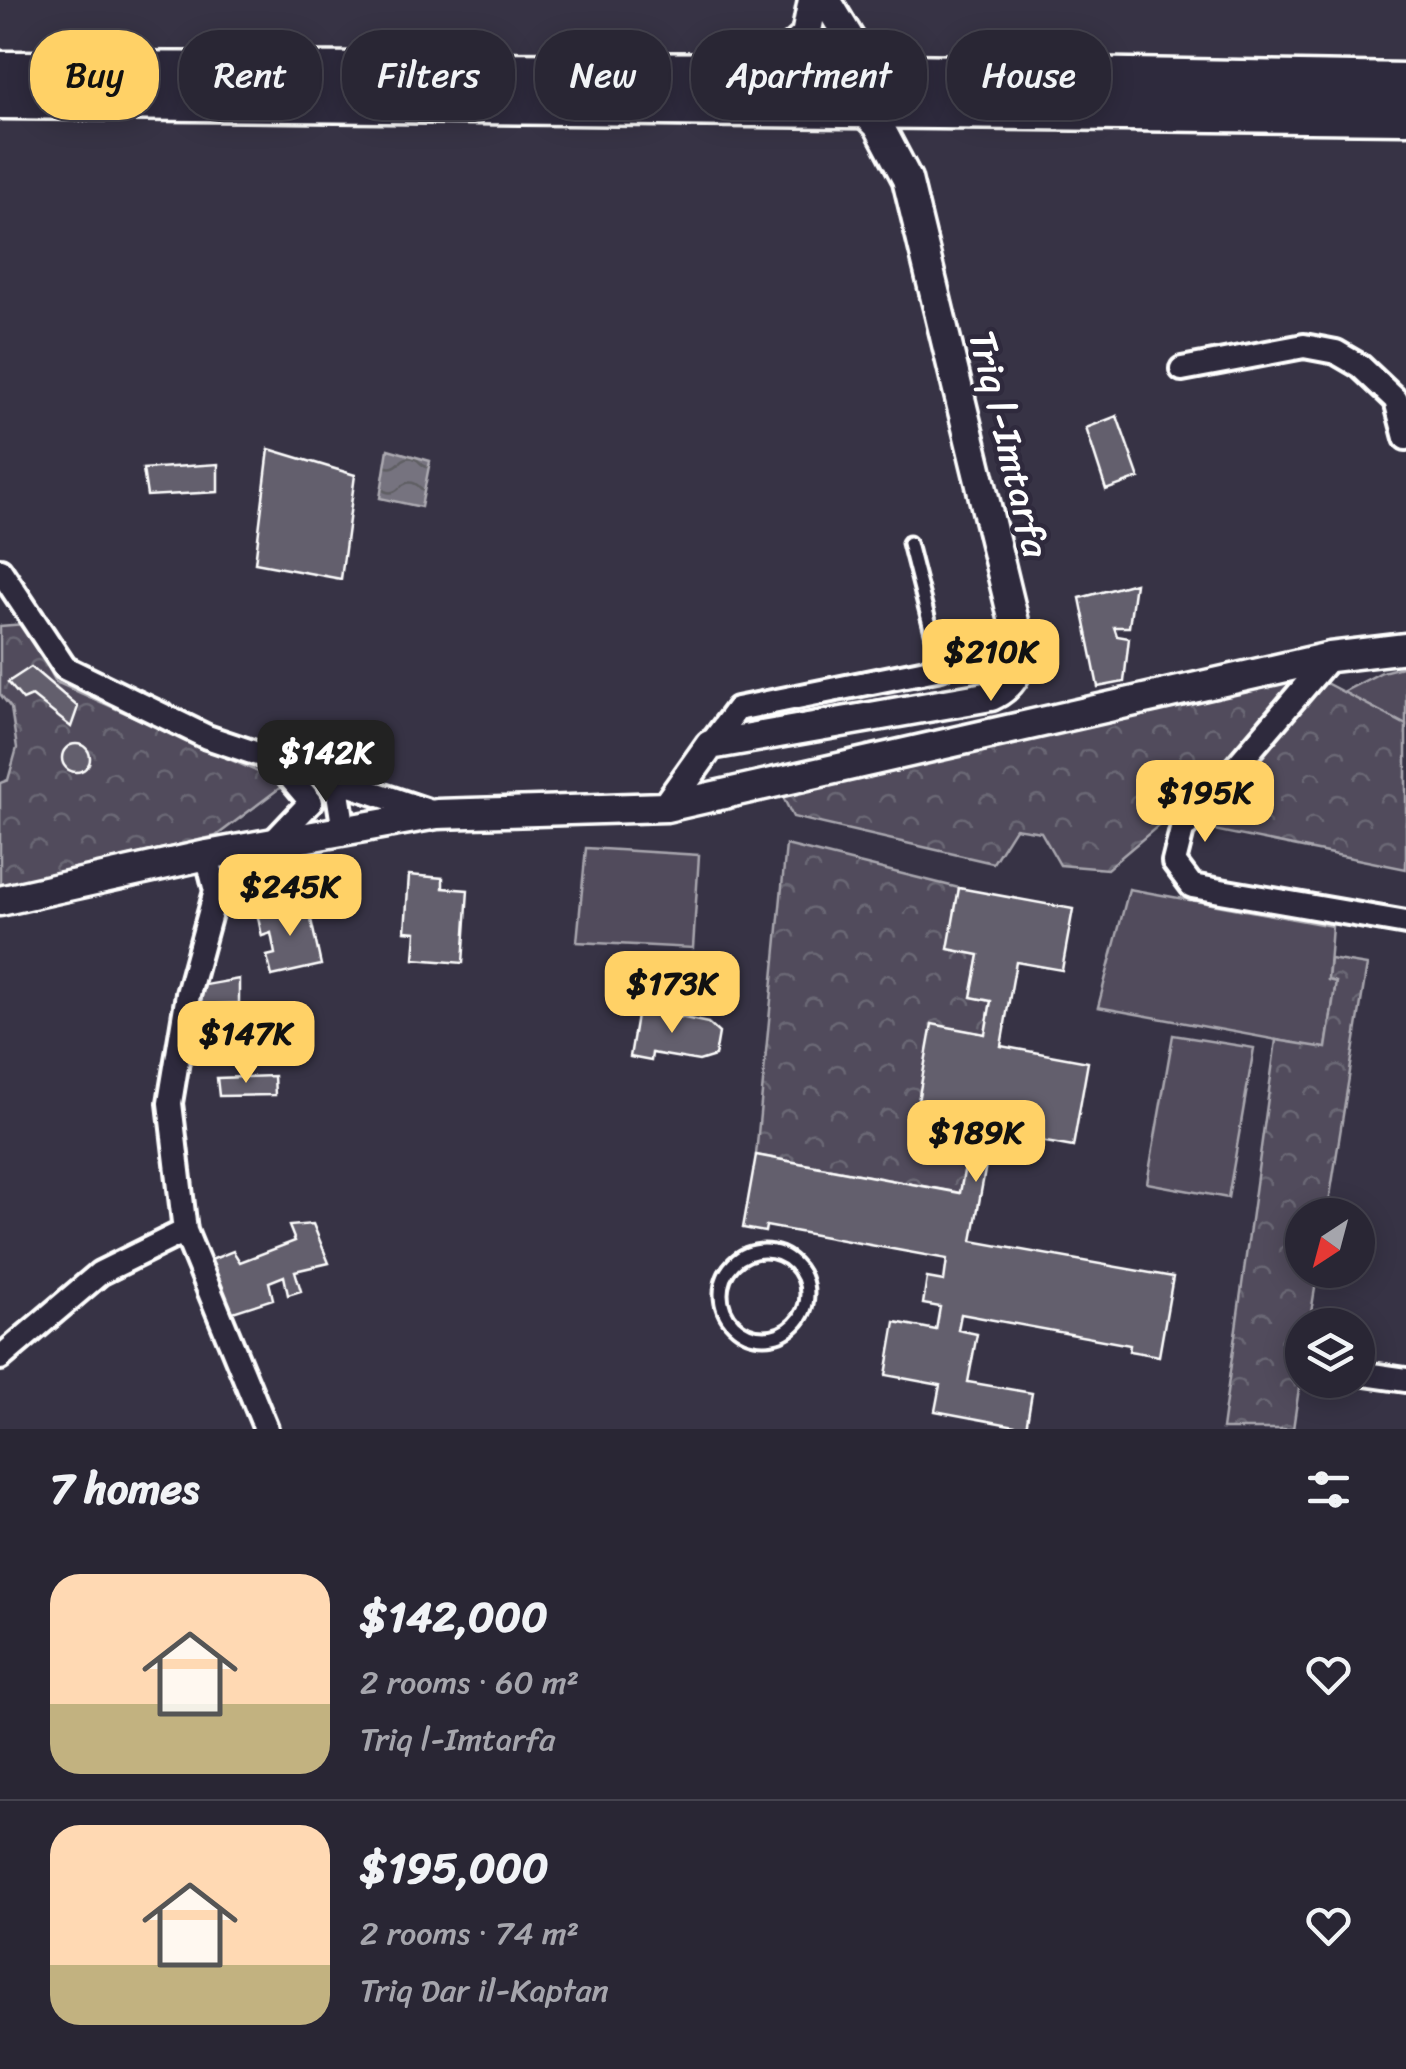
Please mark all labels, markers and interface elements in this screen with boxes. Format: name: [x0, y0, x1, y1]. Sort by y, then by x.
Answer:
chip: Buy: [30, 30, 159, 120]
chip: Rent: [179, 30, 322, 120]
chip: Filters: [342, 30, 515, 120]
chip: New: [535, 30, 671, 120]
chip: Apartment: [691, 30, 927, 120]
chip: House: [947, 30, 1111, 120]
street label: Triq l-Imtarfa: [948, 323, 1070, 566]
pin: $210K: [921, 619, 1061, 704]
text: $210K: [944, 623, 1038, 680]
pin: $142K: [256, 720, 396, 805]
text: $142K: [279, 724, 373, 781]
pin: $195K: [1135, 760, 1275, 845]
text: $195K: [1158, 764, 1252, 821]
pin: $245K: [220, 854, 360, 939]
text: $245K: [240, 858, 340, 915]
pin: $173K: [602, 951, 742, 1036]
text: $173K: [627, 955, 717, 1012]
pin: $147K: [176, 1001, 316, 1086]
text: $147K: [200, 1005, 293, 1062]
pin: $189K: [906, 1100, 1046, 1185]
text: $189K: [929, 1104, 1023, 1161]
north arrow: [1285, 1198, 1375, 1288]
map controls: [1285, 1198, 1375, 1398]
button: layers: [1285, 1308, 1375, 1398]
text: 7 homes: [50, 1452, 199, 1526]
icon: filters: [1301, 1462, 1356, 1517]
text: $142,000: [360, 1580, 548, 1654]
icon: home: [130, 1614, 250, 1734]
icon: heart: [1301, 1647, 1356, 1702]
text: 2 rooms · 60 m²: [360, 1654, 579, 1711]
text: Triq l-Imtarfa: [360, 1711, 555, 1768]
text: $195,000: [360, 1831, 549, 1905]
icon: home: [130, 1865, 250, 1985]
icon: heart: [1301, 1898, 1356, 1953]
text: 2 rooms · 74 m²: [360, 1905, 579, 1962]
text: Triq Dar il-Kaptan: [360, 1962, 609, 2019]

